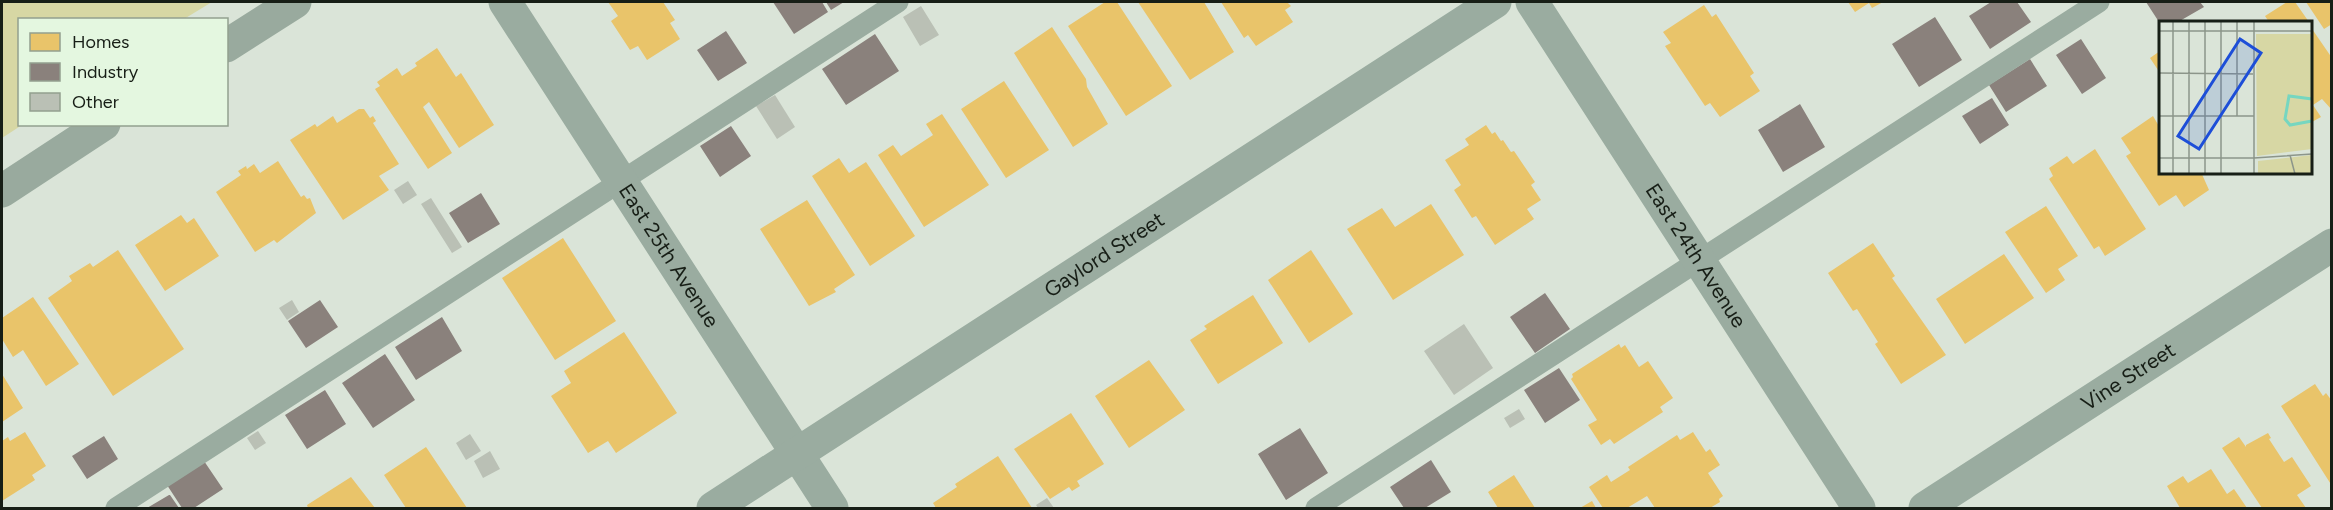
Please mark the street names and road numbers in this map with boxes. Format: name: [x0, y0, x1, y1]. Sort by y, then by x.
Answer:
street label: East 25th Avenue: [614, 179, 725, 332]
street label: East 24th Avenue: [1641, 179, 1752, 332]
street label: Gaylord Street: [1039, 206, 1169, 302]
street label: Vine Street: [2076, 337, 2180, 416]

